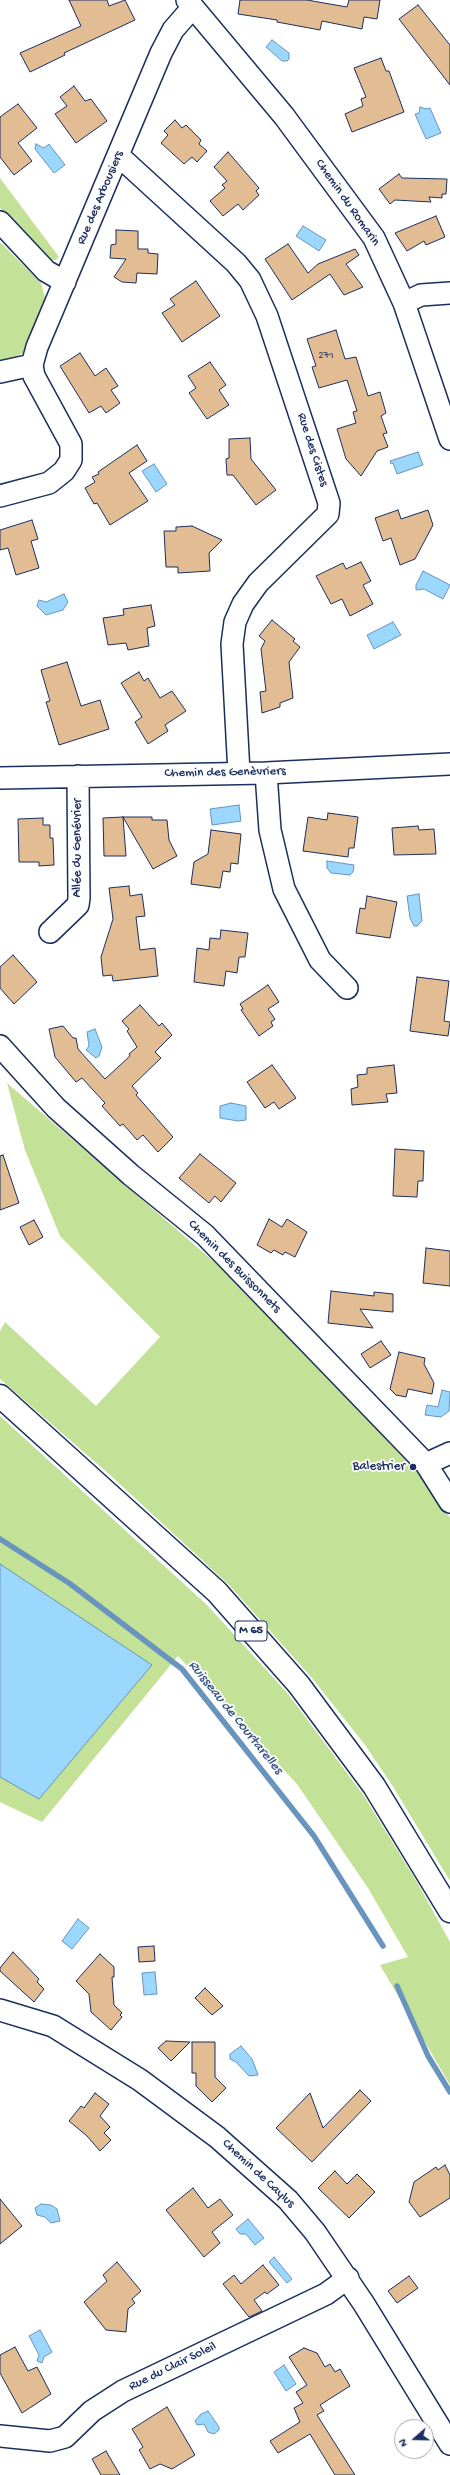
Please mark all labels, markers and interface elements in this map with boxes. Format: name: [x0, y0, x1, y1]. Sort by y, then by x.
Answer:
street label: Rue des Arbousiers: [74, 149, 128, 247]
street label: Chemin du Romarin: [311, 157, 383, 249]
house number: 271: [318, 349, 334, 363]
street label: Rue des Cistes: [293, 411, 331, 489]
street label: Chemin des Genèvriers: [164, 764, 286, 782]
street label: Allée du Genévrier: [70, 799, 86, 897]
street label: Chemin des Buissonnets: [184, 1217, 284, 1317]
place label: Balestrier: [353, 1459, 405, 1475]
marker: Balestrier: [408, 1462, 418, 1472]
road number: M 65: [235, 1621, 267, 1641]
water label: Ruisseau de Courtarelles: [184, 1658, 286, 1778]
street label: Chemin de Caylus: [218, 2136, 298, 2212]
street label: Rue du Clair Soleil: [127, 2339, 219, 2395]
north arrow: [394, 2419, 434, 2459]
text: N: [397, 2437, 411, 2448]

